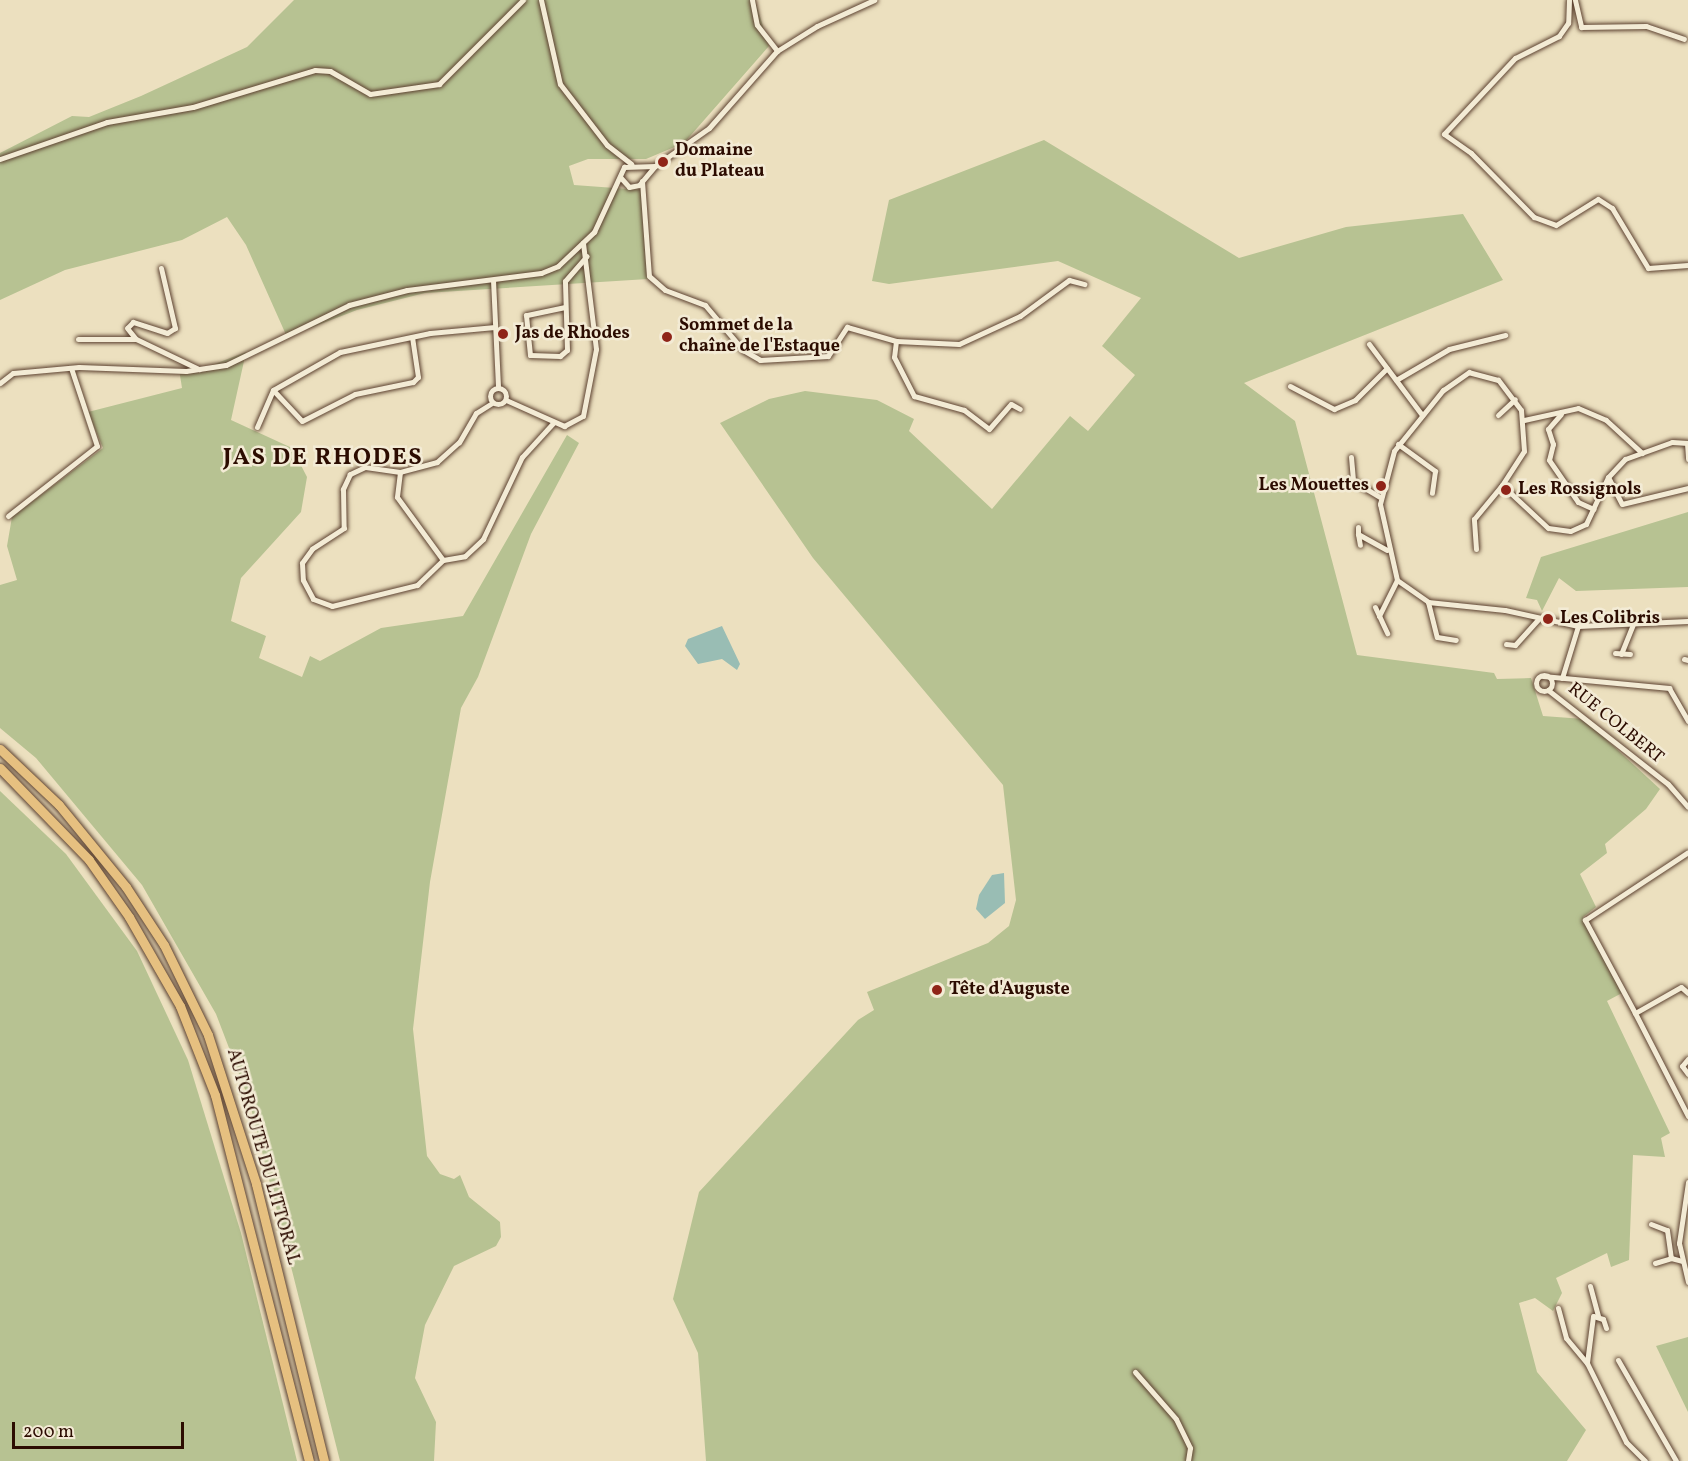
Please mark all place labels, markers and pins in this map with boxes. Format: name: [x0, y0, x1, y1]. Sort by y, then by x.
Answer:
place label: Domaine du Plateau: [675, 141, 764, 184]
marker: Domaine du Plateau: [656, 155, 670, 169]
place label: Sommet de la chaîne de l'Estaque: [679, 316, 840, 358]
place label: Jas de Rhodes: [515, 323, 630, 345]
marker: Jas de Rhodes: [496, 327, 510, 341]
marker: Sommet de la chaîne de l'Estaque: [660, 330, 674, 344]
place label: Les Mouettes: [1259, 475, 1369, 497]
marker: Les Mouettes: [1374, 479, 1388, 493]
place label: Les Rossignols: [1518, 479, 1641, 501]
marker: Les Rossignols: [1499, 483, 1513, 497]
place label: Les Colibris: [1560, 608, 1660, 630]
marker: Les Colibris: [1541, 612, 1555, 626]
place label: Tête d'Auguste: [949, 979, 1070, 1001]
marker: Tête d'Auguste: [930, 983, 944, 997]

